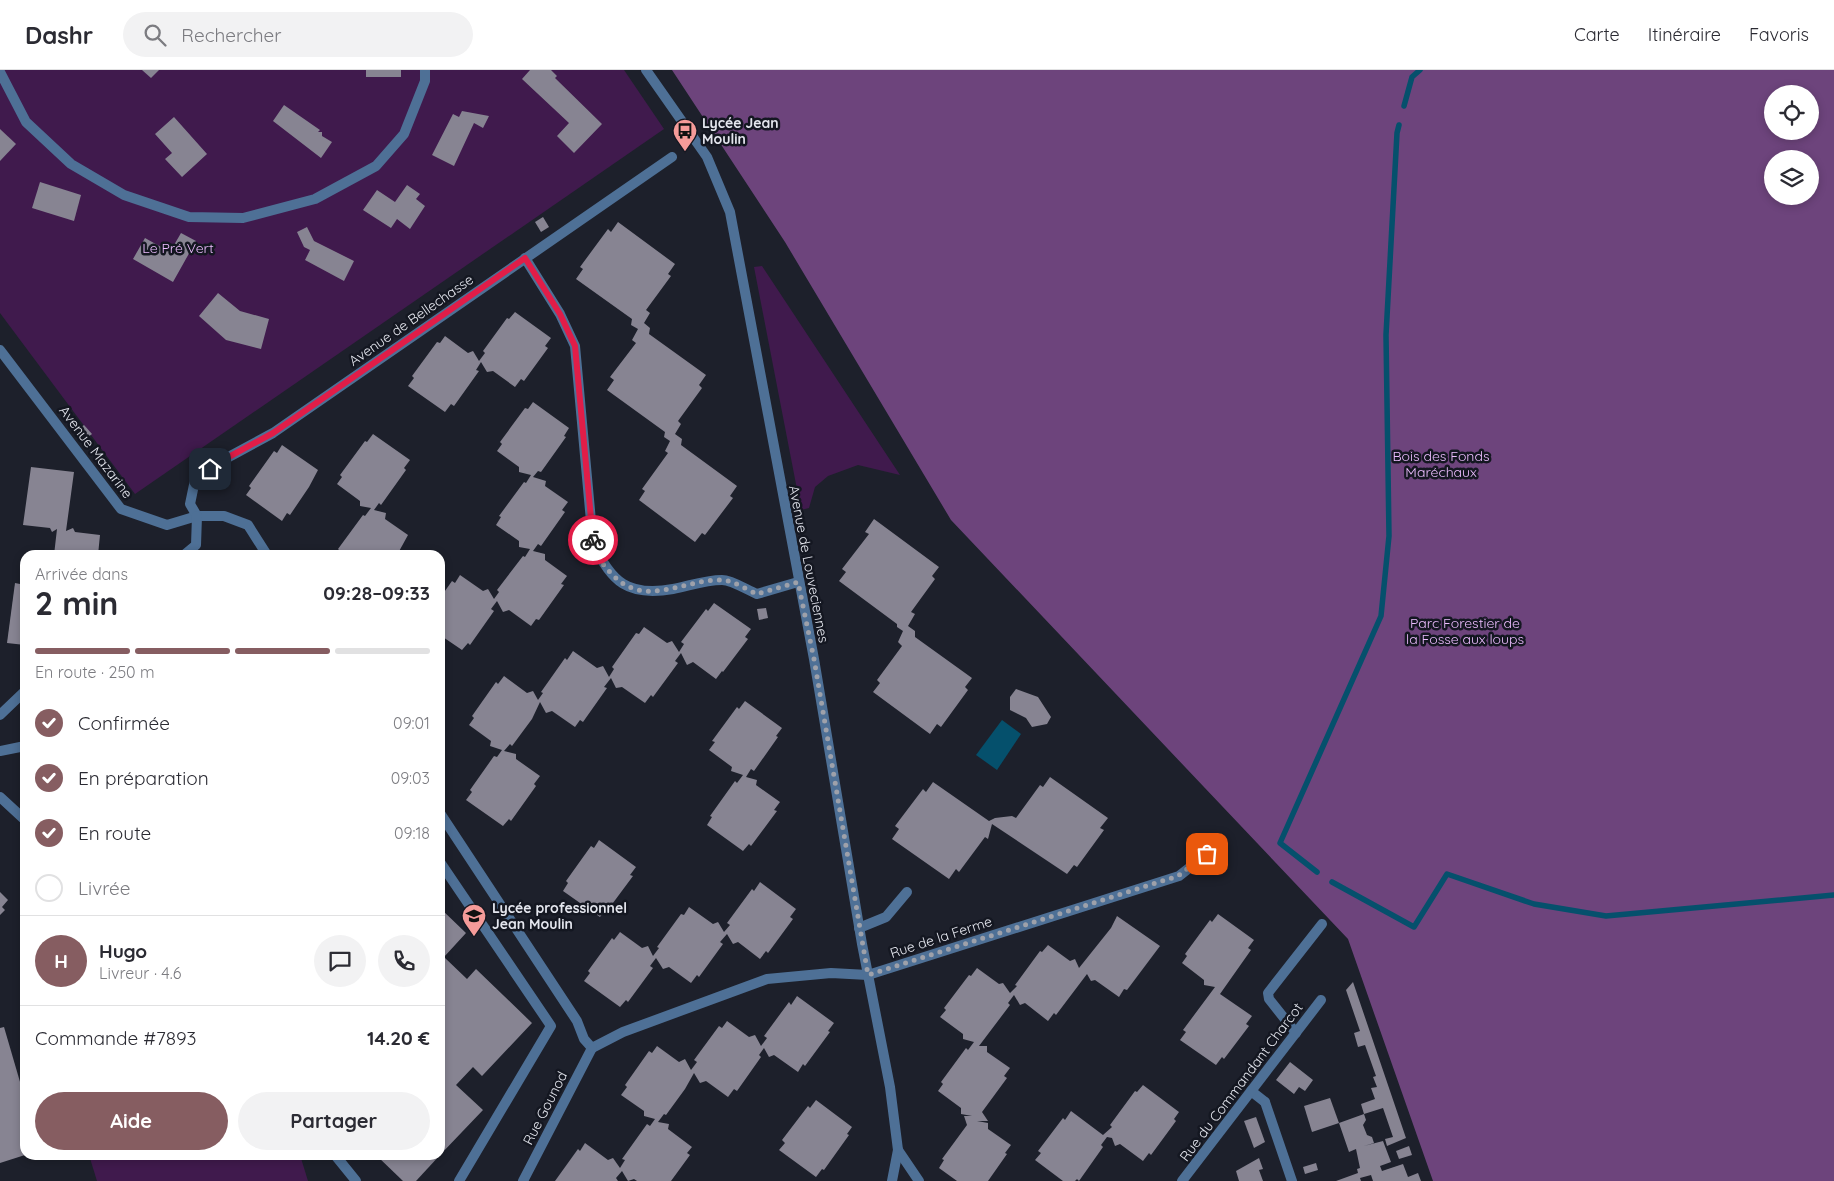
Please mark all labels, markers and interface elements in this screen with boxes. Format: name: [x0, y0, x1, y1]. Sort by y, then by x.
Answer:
search box: [123, 12, 473, 57]
text: Dashr: [25, 20, 93, 50]
icon: search: [141, 21, 169, 49]
text: Rechercher: [181, 23, 282, 47]
text: Carte: [1574, 23, 1620, 46]
text: Itinéraire: [1648, 23, 1721, 46]
text: Favoris: [1749, 23, 1809, 46]
map controls: [1764, 85, 1819, 205]
button: locate: [1764, 85, 1819, 140]
place label: Lycée Jean Moulin: [702, 114, 779, 148]
bus stop icon: Lycée Jean Moulin: [672, 118, 698, 152]
button: layers: [1764, 150, 1819, 205]
park label: Le Pré Vert: [142, 239, 214, 257]
street label: Avenue de Bellechasse: [345, 270, 477, 370]
street label: Avenue Mazarine: [55, 402, 137, 502]
park label: Bois des Fonds Maréchaux: [1392, 447, 1490, 481]
pin: [189, 448, 231, 490]
icon: home: [196, 455, 224, 483]
street label: Avenue de Louveciennes: [785, 484, 833, 644]
courier: [568, 515, 618, 565]
icon: bike: [579, 526, 607, 554]
text: Arrivée dans: [35, 564, 128, 584]
text: 09:28–09:33: [323, 581, 430, 605]
text: 2 min: [35, 583, 118, 623]
park label: Parc Forestier de la Fosse aux loups: [1406, 614, 1524, 648]
text: En route · 250 m: [35, 662, 155, 682]
icon: check: [35, 709, 63, 737]
text: Confirmée: [78, 711, 170, 735]
text: 09:01: [393, 713, 430, 733]
icon: check: [35, 764, 63, 792]
text: En préparation: [78, 766, 209, 790]
text: 09:03: [391, 768, 430, 788]
icon: check: [35, 819, 63, 847]
text: En route: [78, 821, 151, 845]
text: 09:18: [394, 823, 430, 843]
pin: [1186, 833, 1228, 875]
icon: bag: [1193, 840, 1221, 868]
text: Livrée: [78, 876, 131, 900]
place label: Lycée professionnel Jean Moulin: [492, 899, 627, 933]
school or university icon: Lycée professionnel Jean Moulin: [461, 903, 487, 937]
street label: Rue de la Ferme: [888, 912, 994, 962]
button: chat: [314, 935, 366, 987]
button: phone: [378, 935, 430, 987]
text: Hugo: [99, 939, 147, 963]
text: H: [54, 949, 68, 973]
text: Livreur · 4.6: [99, 963, 181, 983]
street label: Rue du Commandant Charcot: [1175, 999, 1307, 1165]
text: Commande #7893: [35, 1026, 196, 1050]
text: 14.20 €: [367, 1026, 430, 1050]
street label: Rue Gounod: [519, 1068, 571, 1148]
button: Aide: [35, 1092, 228, 1150]
button: Partager: [238, 1092, 430, 1150]

